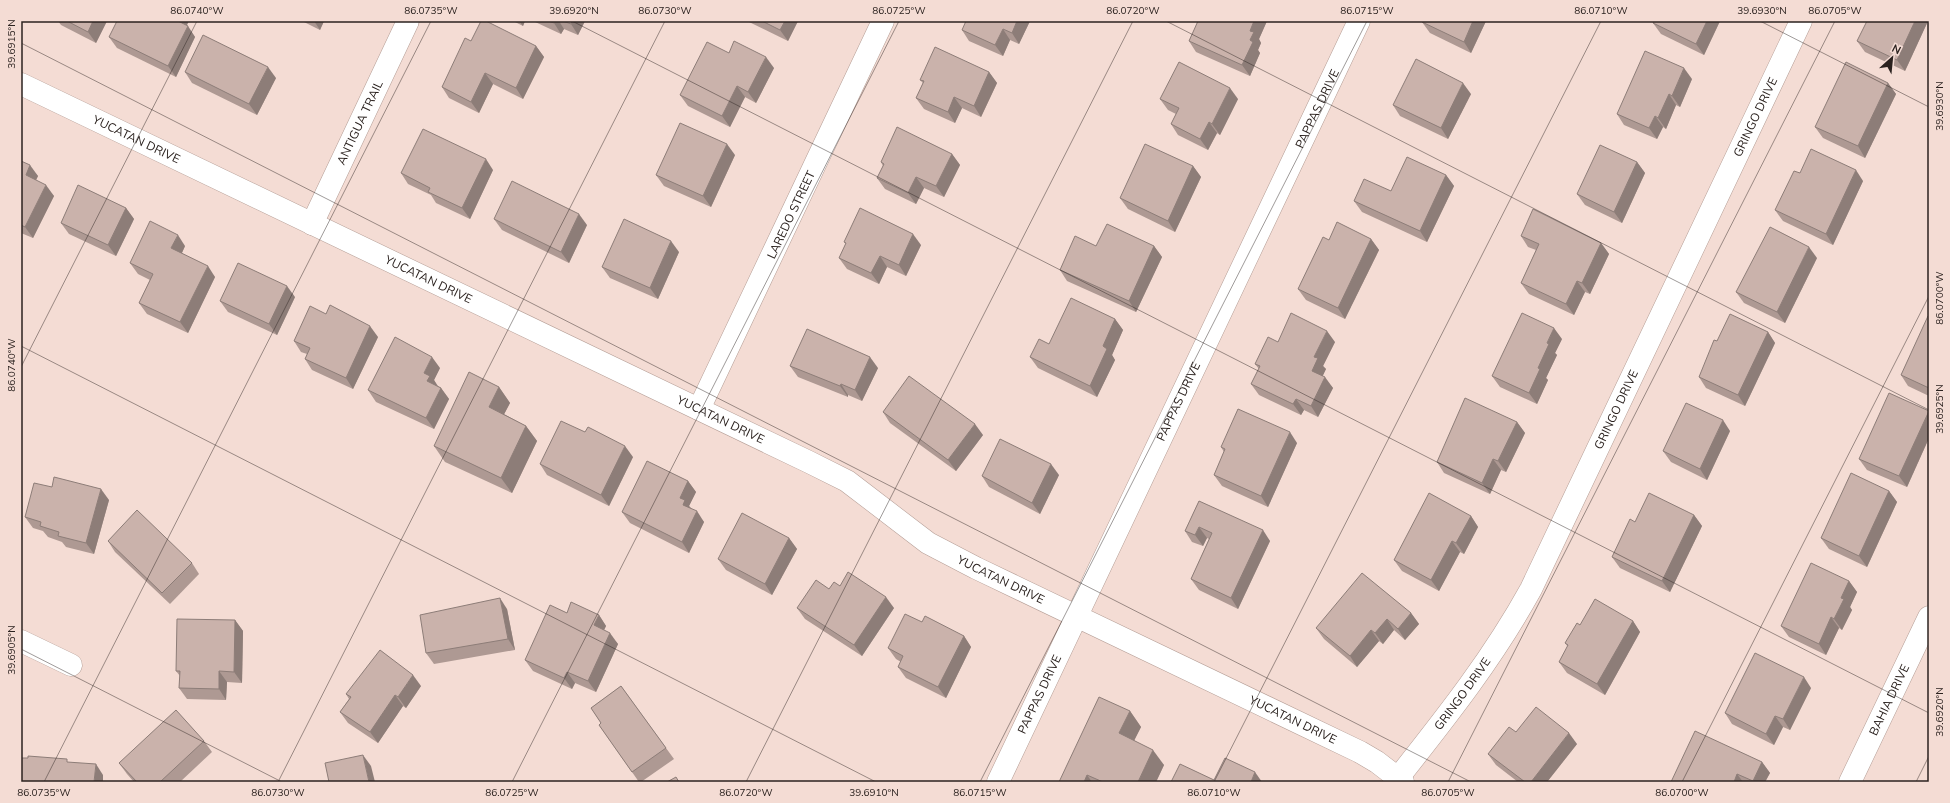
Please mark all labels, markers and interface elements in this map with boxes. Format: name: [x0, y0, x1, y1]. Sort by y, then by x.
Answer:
text: 86.0740°W: [170, 4, 224, 17]
text: 86.0735°W: [404, 4, 458, 17]
text: 39.6920°N: [549, 4, 599, 17]
text: 86.0730°W: [638, 4, 692, 17]
text: 86.0725°W: [872, 4, 926, 17]
text: 86.0720°W: [1106, 4, 1160, 17]
text: 86.0715°W: [1340, 4, 1394, 17]
text: 86.0710°W: [1574, 4, 1628, 17]
text: 39.6930°N: [1737, 4, 1787, 17]
text: 86.0705°W: [1808, 4, 1862, 17]
text: 39.6915°N: [5, 19, 18, 69]
north arrow: [1872, 38, 1912, 78]
text: N: [1890, 41, 1903, 57]
street label: PAPPAS DRIVE: [1292, 67, 1342, 151]
street label: GRINGO DRIVE: [1730, 75, 1780, 159]
street label: ANTIGUA TRAIL: [333, 78, 386, 167]
text: 39.6930°N: [1933, 81, 1946, 131]
street label: YUCATAN DRIVE: [90, 111, 183, 166]
street label: LAREDO STREET: [763, 167, 818, 261]
street label: YUCATAN DRIVE: [382, 251, 475, 306]
text: 86.0700°W: [1933, 271, 1946, 325]
text: 86.0740°W: [5, 338, 18, 392]
street label: PAPPAS DRIVE: [1153, 359, 1203, 443]
street label: GRINGO DRIVE: [1591, 367, 1641, 452]
text: 39.6925°N: [1933, 384, 1946, 434]
street label: YUCATAN DRIVE: [674, 391, 767, 447]
street label: YUCATAN DRIVE: [954, 551, 1047, 607]
text: 39.6905°N: [5, 625, 18, 675]
street label: PAPPAS DRIVE: [1014, 652, 1064, 736]
street label: GRINGO DRIVE: [1431, 654, 1493, 733]
street label: BAHIA DRIVE: [1865, 662, 1912, 738]
text: 39.6920°N: [1933, 687, 1946, 737]
street label: YUCATAN DRIVE: [1246, 692, 1339, 747]
text: 86.0735°W: [17, 786, 71, 799]
text: 86.0730°W: [251, 786, 305, 799]
text: 86.0725°W: [485, 786, 539, 799]
text: 86.0720°W: [719, 786, 773, 799]
text: 39.6910°N: [849, 786, 899, 799]
text: 86.0715°W: [953, 786, 1007, 799]
text: 86.0710°W: [1187, 786, 1241, 799]
text: 86.0705°W: [1421, 786, 1475, 799]
text: 86.0700°W: [1655, 786, 1709, 799]

